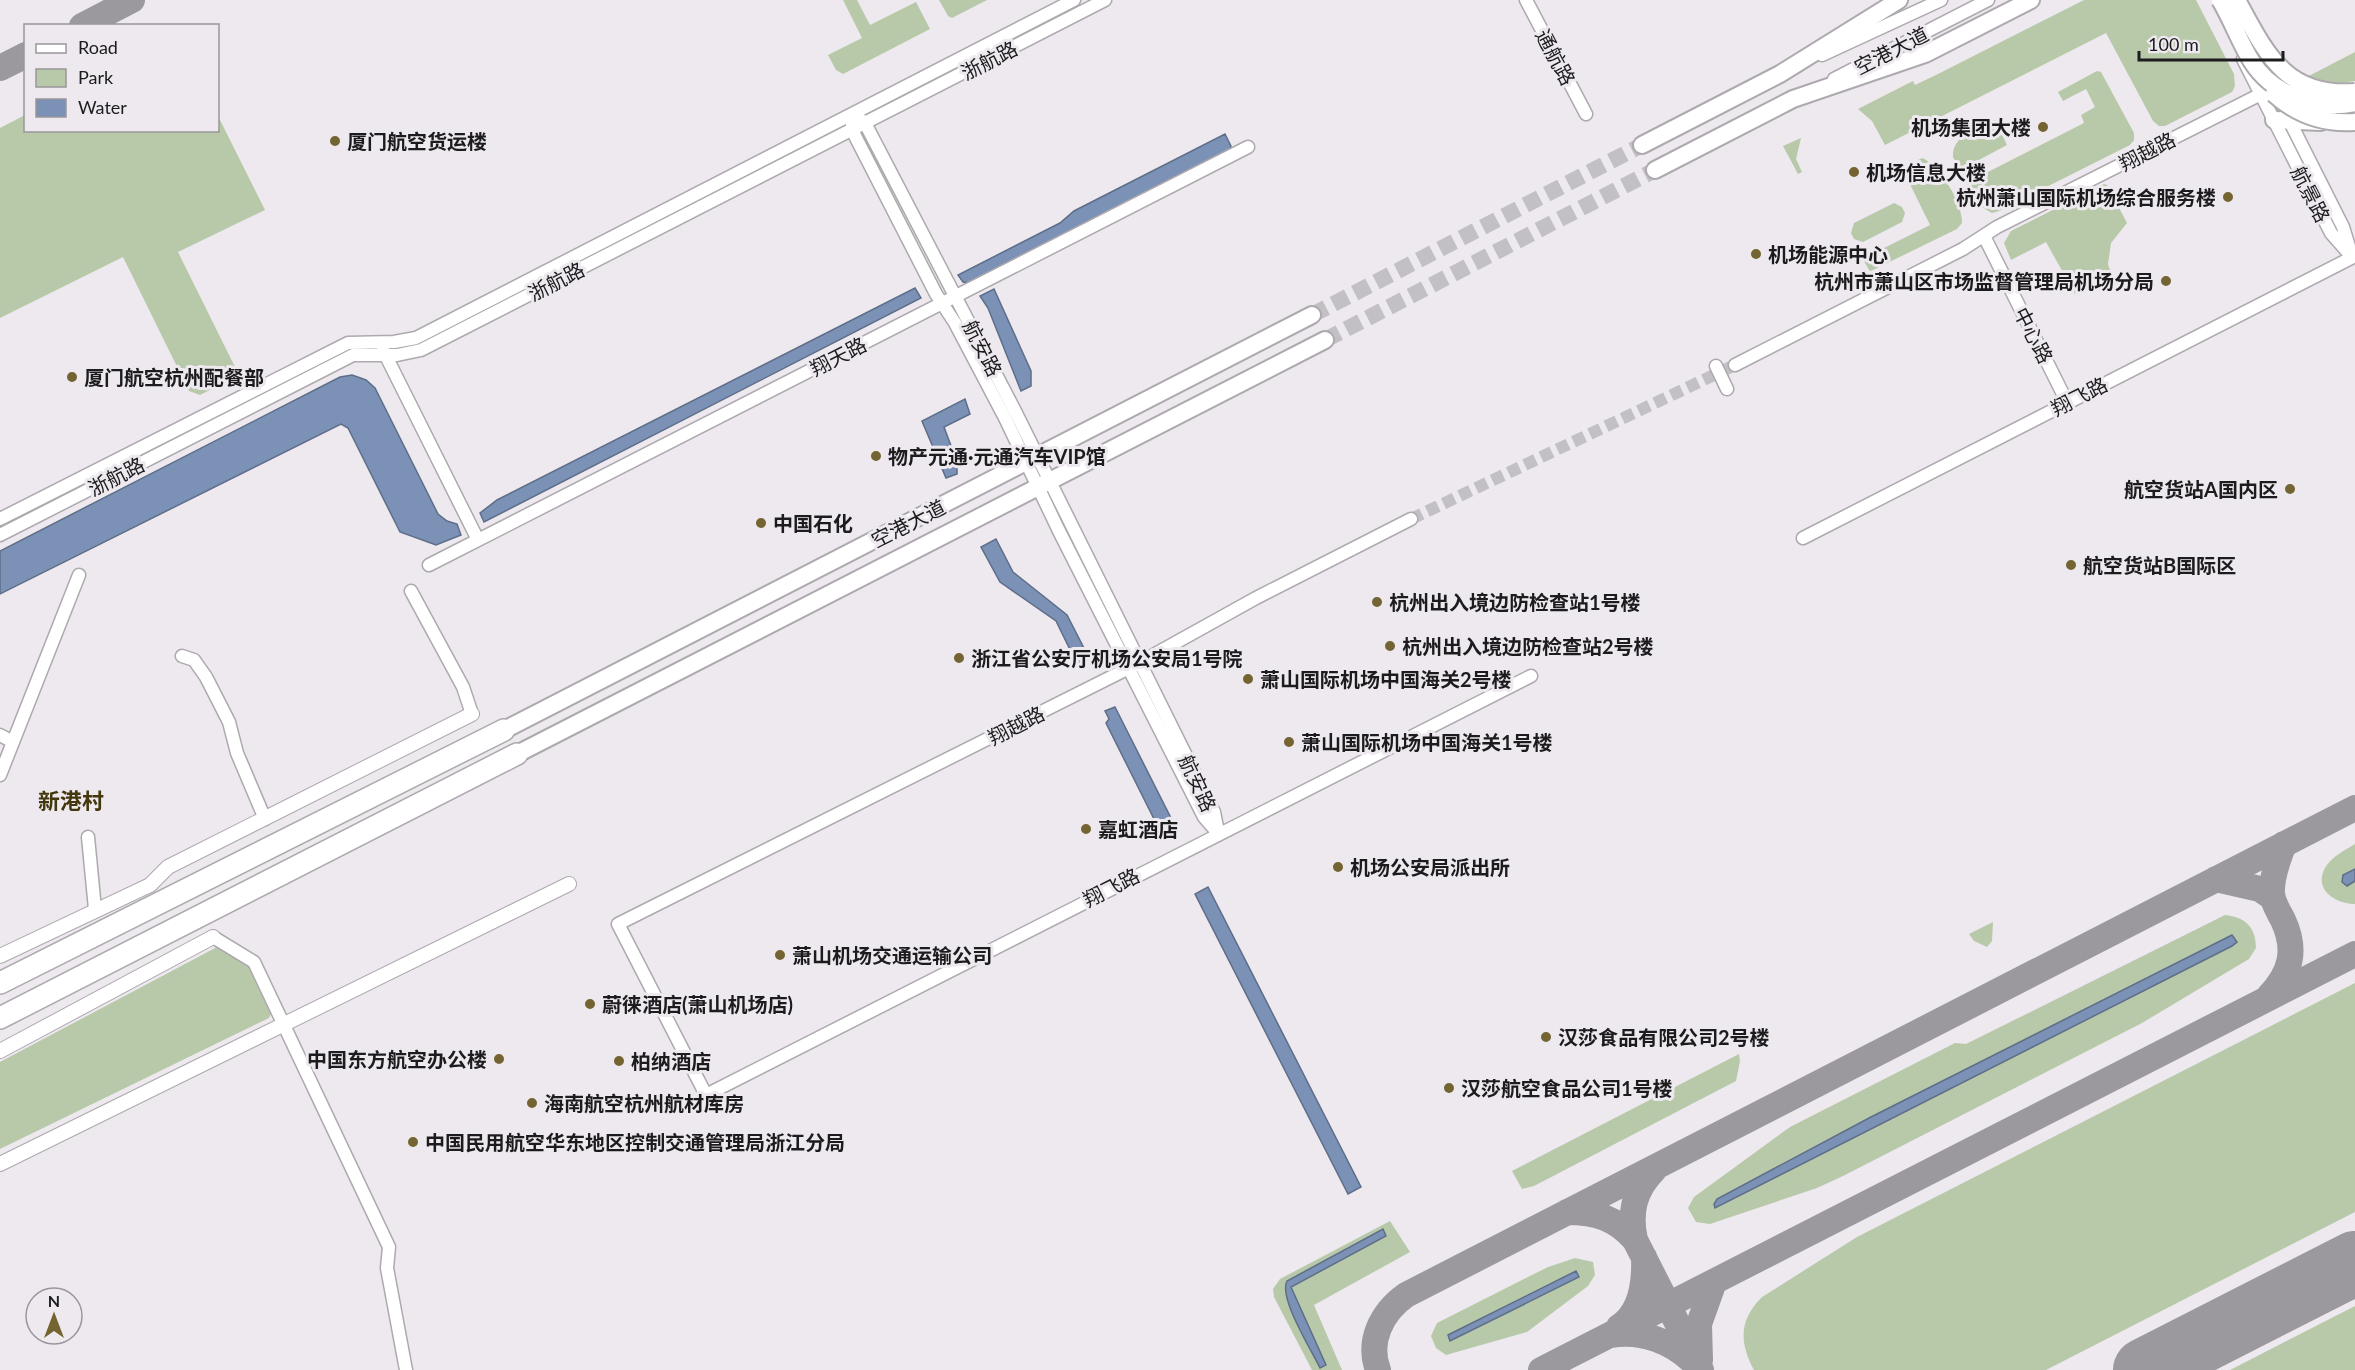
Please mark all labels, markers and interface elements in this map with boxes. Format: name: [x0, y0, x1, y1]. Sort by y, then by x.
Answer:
street label: 空港大道: [1850, 21, 1932, 79]
legend: [24, 24, 219, 132]
scale bar: [2139, 24, 2283, 62]
street label: 通航路: [1531, 25, 1581, 89]
text: 100 m: [2148, 33, 2199, 55]
text: Road: [78, 36, 118, 58]
street label: 浙航路: [957, 36, 1021, 84]
text: Park: [78, 66, 114, 88]
text: Water: [78, 96, 127, 118]
place label: 机场集团大楼: [1911, 115, 2031, 139]
marker: 机场集团大楼: [2036, 120, 2050, 134]
street label: 翔越路: [2115, 127, 2179, 175]
place label: 厦门航空货运楼: [347, 129, 487, 153]
marker: 厦门航空货运楼: [328, 134, 342, 148]
place label: 机场信息大楼: [1866, 160, 1986, 184]
street label: 航景路: [2287, 162, 2335, 226]
marker: 机场信息大楼: [1847, 165, 1861, 179]
place label: 杭州萧山国际机场综合服务楼: [1956, 185, 2216, 209]
marker: 杭州萧山国际机场综合服务楼: [2221, 190, 2235, 204]
place label: 机场能源中心: [1768, 242, 1888, 266]
marker: 机场能源中心: [1749, 247, 1763, 261]
street label: 浙航路: [524, 257, 588, 305]
place label: 杭州市萧山区市场监督管理局机场分局: [1814, 269, 2154, 293]
marker: 杭州市萧山区市场监督管理局机场分局: [2159, 274, 2173, 288]
street label: 中心路: [2010, 303, 2058, 367]
street label: 航安路: [959, 316, 1007, 380]
street label: 翔天路: [806, 332, 870, 380]
place label: 厦门航空杭州配餐部: [84, 365, 264, 389]
marker: 厦门航空杭州配餐部: [65, 370, 79, 384]
street label: 翔飞路: [2047, 372, 2111, 420]
place label: 物产元通·元通汽车VIP馆: [888, 444, 1106, 468]
marker: 物产元通·元通汽车VIP馆: [869, 449, 883, 463]
street label: 浙航路: [84, 452, 148, 500]
place label: 航空货站A国内区: [2124, 477, 2278, 501]
marker: 航空货站A国内区: [2283, 482, 2297, 496]
street label: 空港大道: [867, 494, 949, 552]
place label: 中国石化: [773, 511, 853, 535]
marker: 中国石化: [754, 516, 768, 530]
place label: 航空货站B国际区: [2083, 553, 2236, 577]
marker: 航空货站B国际区: [2064, 558, 2078, 572]
place label: 杭州出入境边防检查站1号楼: [1389, 590, 1641, 614]
marker: 杭州出入境边防检查站1号楼: [1370, 595, 1384, 609]
place label: 杭州出入境边防检查站2号楼: [1402, 634, 1654, 658]
marker: 杭州出入境边防检查站2号楼: [1383, 639, 1397, 653]
place label: 浙江省公安厅机场公安局1号院: [971, 646, 1243, 670]
marker: 浙江省公安厅机场公安局1号院: [952, 651, 966, 665]
place label: 萧山国际机场中国海关2号楼: [1260, 667, 1512, 691]
marker: 萧山国际机场中国海关2号楼: [1241, 672, 1255, 686]
street label: 翔越路: [984, 701, 1048, 749]
place label: 萧山国际机场中国海关1号楼: [1301, 730, 1553, 754]
marker: 萧山国际机场中国海关1号楼: [1282, 735, 1296, 749]
street label: 航安路: [1174, 751, 1222, 815]
district label: 新港村: [38, 787, 104, 814]
place label: 嘉虹酒店: [1098, 817, 1178, 841]
marker: 嘉虹酒店: [1079, 822, 1093, 836]
place label: 机场公安局派出所: [1350, 855, 1510, 879]
marker: 机场公安局派出所: [1331, 860, 1345, 874]
street label: 翔飞路: [1079, 863, 1143, 911]
place label: 萧山机场交通运输公司: [792, 943, 992, 967]
marker: 萧山机场交通运输公司: [773, 948, 787, 962]
place label: 蔚徕酒店(萧山机场店): [602, 992, 793, 1016]
marker: 蔚徕酒店(萧山机场店): [583, 997, 597, 1011]
place label: 汉莎食品有限公司2号楼: [1558, 1025, 1770, 1049]
marker: 汉莎食品有限公司2号楼: [1539, 1030, 1553, 1044]
place label: 中国东方航空办公楼: [307, 1047, 487, 1071]
place label: 柏纳酒店: [631, 1049, 711, 1073]
marker: 中国东方航空办公楼: [492, 1052, 506, 1066]
marker: 柏纳酒店: [612, 1054, 626, 1068]
place label: 汉莎航空食品公司1号楼: [1461, 1076, 1673, 1100]
marker: 汉莎航空食品公司1号楼: [1442, 1081, 1456, 1095]
place label: 海南航空杭州航材库房: [544, 1091, 744, 1115]
marker: 海南航空杭州航材库房: [525, 1096, 539, 1110]
place label: 中国民用航空华东地区控制交通管理局浙江分局: [425, 1130, 845, 1154]
marker: 中国民用航空华东地区控制交通管理局浙江分局: [406, 1135, 420, 1149]
north arrow: [24, 1286, 84, 1346]
text: N: [48, 1291, 60, 1310]

